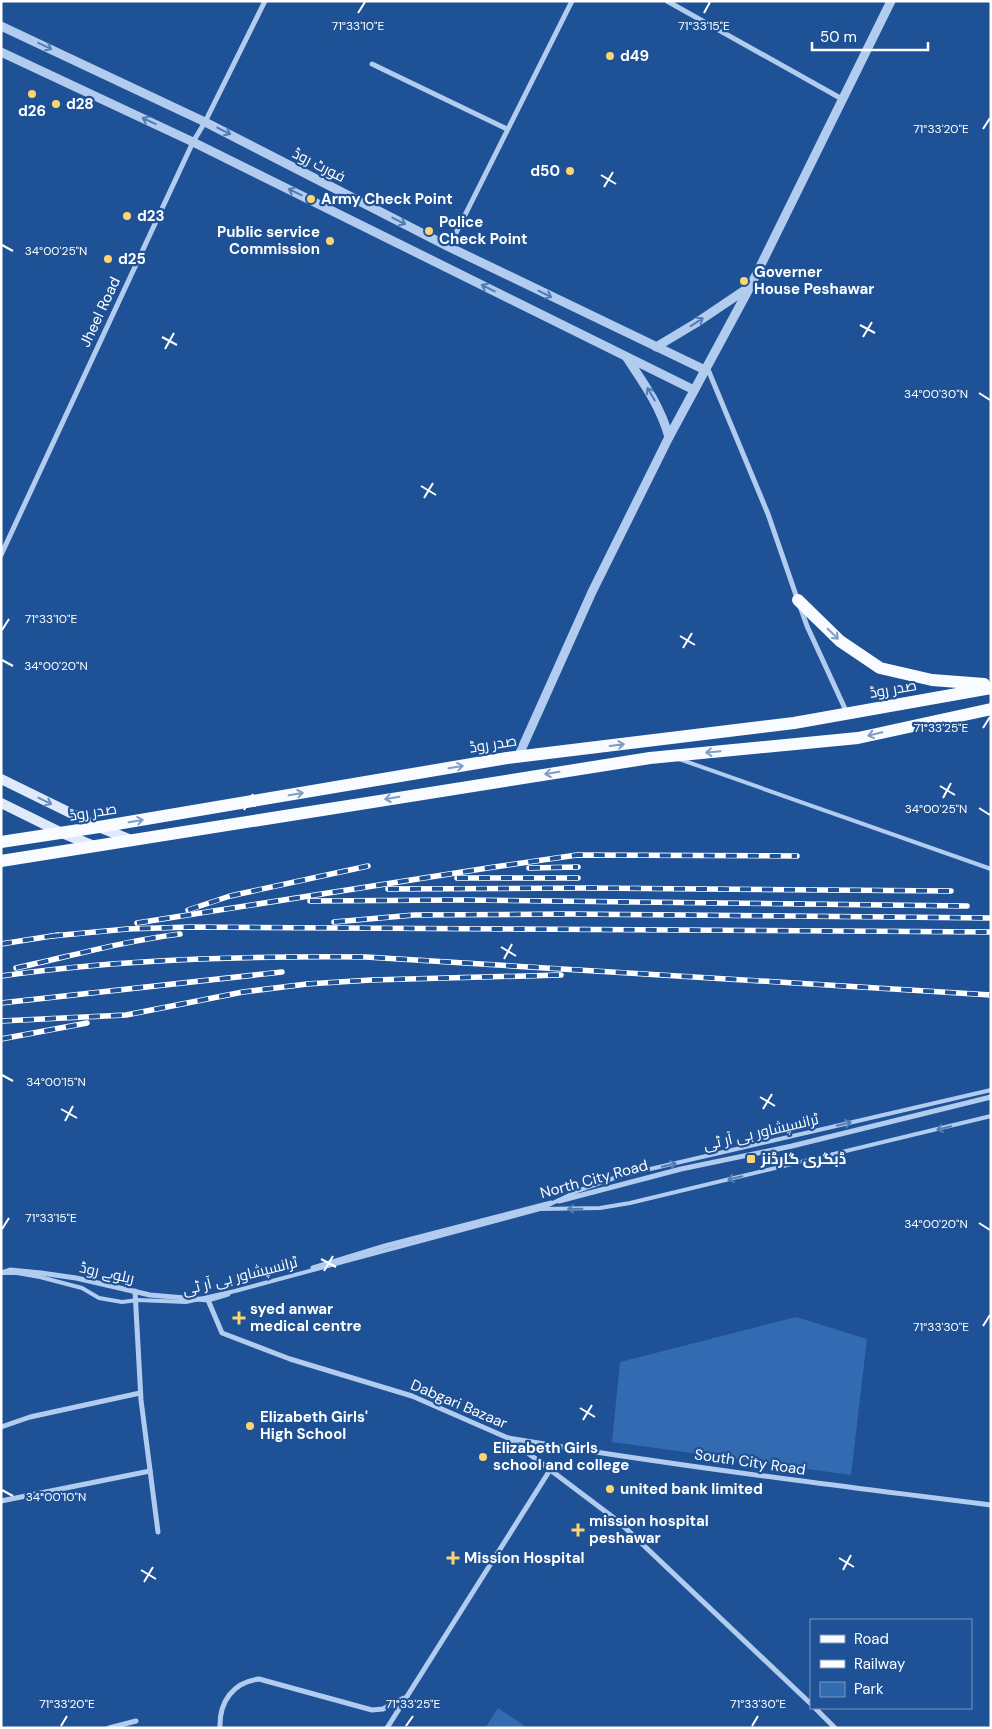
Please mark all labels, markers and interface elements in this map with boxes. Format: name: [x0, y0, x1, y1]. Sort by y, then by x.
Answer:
text: 71°33'10"E: [332, 18, 385, 34]
text: 71°33'15"E: [678, 18, 730, 34]
scale bar: [812, 20, 928, 52]
text: 50 m: [820, 27, 857, 47]
one-way arrow: [37, 42, 52, 52]
place label: d49: [620, 46, 649, 66]
marker: d49: [604, 50, 616, 62]
marker: d26: [26, 88, 38, 100]
place label: d28: [66, 94, 94, 114]
marker: d28: [50, 98, 62, 110]
place label: d26: [18, 101, 46, 121]
one-way arrow: [142, 116, 157, 126]
text: 71°33'20"E: [913, 121, 969, 137]
one-way arrow: [216, 127, 231, 136]
street label: فورٹ روڈ: [289, 143, 349, 187]
place label: d50: [530, 161, 560, 181]
marker: d50: [564, 165, 576, 177]
one-way arrow: [288, 187, 303, 196]
place label: Army Check Point: [321, 189, 453, 209]
marker: Army Check Point: [305, 193, 317, 205]
place label: d23: [137, 206, 165, 226]
marker: d23: [121, 210, 133, 222]
place label: Police Check Point: [439, 212, 528, 249]
one-way arrow: [392, 216, 407, 226]
place label: Public service Commission: [217, 222, 320, 259]
marker: Police Check Point: [423, 225, 435, 237]
marker: Public service Commission: [324, 235, 336, 247]
text: 34°00'25"N: [25, 243, 87, 259]
place label: d25: [118, 249, 146, 269]
marker: d25: [102, 253, 114, 265]
place label: Governer House Peshawar: [754, 262, 874, 299]
street label: Jheel Road: [75, 274, 125, 350]
marker: Governer House Peshawar: [738, 275, 750, 287]
one-way arrow: [480, 282, 495, 292]
one-way arrow: [537, 289, 552, 299]
one-way arrow: [690, 317, 704, 327]
text: 34°00'30"N: [904, 386, 968, 402]
one-way arrow: [646, 388, 656, 402]
text: 71°33'10"E: [25, 611, 78, 627]
one-way arrow: [827, 628, 839, 640]
text: 34°00'20"N: [24, 658, 88, 674]
street label: صدر روڈ: [868, 675, 918, 703]
text: 71°33'25"E: [914, 720, 969, 736]
street label: صدر روڈ: [468, 730, 518, 758]
one-way arrow: [867, 730, 883, 739]
one-way arrow: [609, 740, 625, 750]
one-way arrow: [705, 747, 721, 757]
one-way arrow: [448, 761, 464, 771]
one-way arrow: [545, 769, 561, 779]
one-way arrow: [288, 788, 304, 798]
one-way arrow: [384, 794, 400, 804]
one-way arrow: [37, 797, 52, 806]
street label: صدر روڈ: [68, 798, 118, 826]
text: 34°00'25"N: [905, 801, 967, 817]
one-way arrow: [128, 816, 144, 826]
text: 34°00'15"N: [26, 1074, 86, 1090]
street label: ٹرانسپشاور بی آر ٹی: [701, 1109, 821, 1155]
one-way arrow: [835, 1119, 851, 1128]
one-way arrow: [936, 1124, 952, 1133]
place label: ڈبگری گارڈنز: [760, 1149, 846, 1169]
marker: ڈبگری گارڈنز: [745, 1153, 757, 1165]
street label: North City Road: [538, 1155, 650, 1203]
one-way arrow: [660, 1160, 676, 1169]
one-way arrow: [727, 1174, 743, 1183]
one-way arrow: [568, 1204, 584, 1214]
text: 71°33'15"E: [25, 1210, 77, 1226]
text: 34°00'20"N: [904, 1216, 968, 1232]
street label: ٹرانسپشاور بی آر ٹی: [180, 1252, 300, 1300]
street label: ریلوے روڈ: [78, 1257, 136, 1289]
place label: syed anwar medical centre: [250, 1299, 361, 1336]
marker: syed anwar medical centre: [232, 1311, 246, 1325]
text: 71°33'30"E: [913, 1319, 969, 1335]
street label: Dabgari Bazaar: [408, 1375, 511, 1434]
place label: Elizabeth Girls' High School: [260, 1407, 368, 1444]
marker: Elizabeth Girls' High School: [244, 1420, 256, 1432]
place label: Elizabeth Girls school and college: [493, 1438, 629, 1475]
street label: South City Road: [693, 1444, 807, 1480]
marker: Elizabeth Girls school and college: [477, 1451, 489, 1463]
place label: united bank limited: [620, 1479, 763, 1499]
marker: united bank limited: [604, 1483, 616, 1495]
text: 34°00'10"N: [26, 1489, 86, 1505]
place label: mission hospital peshawar: [589, 1511, 709, 1548]
marker: mission hospital peshawar: [571, 1523, 585, 1537]
place label: Mission Hospital: [464, 1548, 584, 1568]
marker: Mission Hospital: [446, 1551, 460, 1565]
legend: [810, 1619, 972, 1709]
text: Road: [854, 1629, 889, 1649]
text: Railway: [854, 1654, 906, 1674]
text: Park: [854, 1679, 884, 1699]
text: 71°33'20"E: [39, 1696, 95, 1712]
text: 71°33'25"E: [386, 1696, 441, 1712]
text: 71°33'30"E: [730, 1696, 786, 1712]

